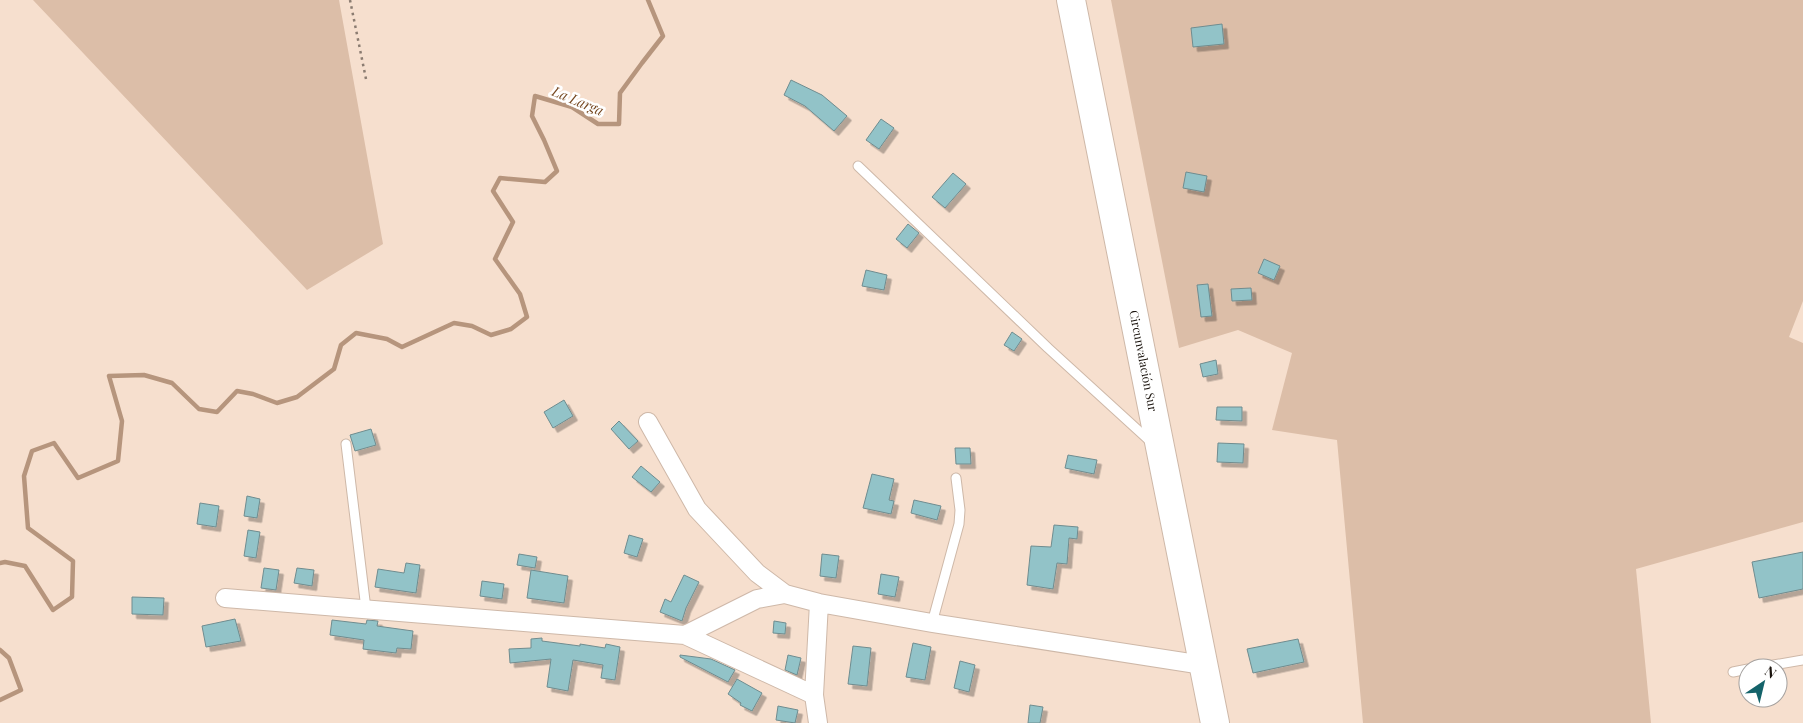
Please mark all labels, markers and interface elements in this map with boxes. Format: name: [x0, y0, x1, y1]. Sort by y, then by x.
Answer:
water label: La Larga: [549, 81, 607, 120]
street label: Circunvalación Sur: [1126, 309, 1162, 413]
north arrow: [1738, 658, 1788, 708]
text: N: [1761, 661, 1780, 683]

